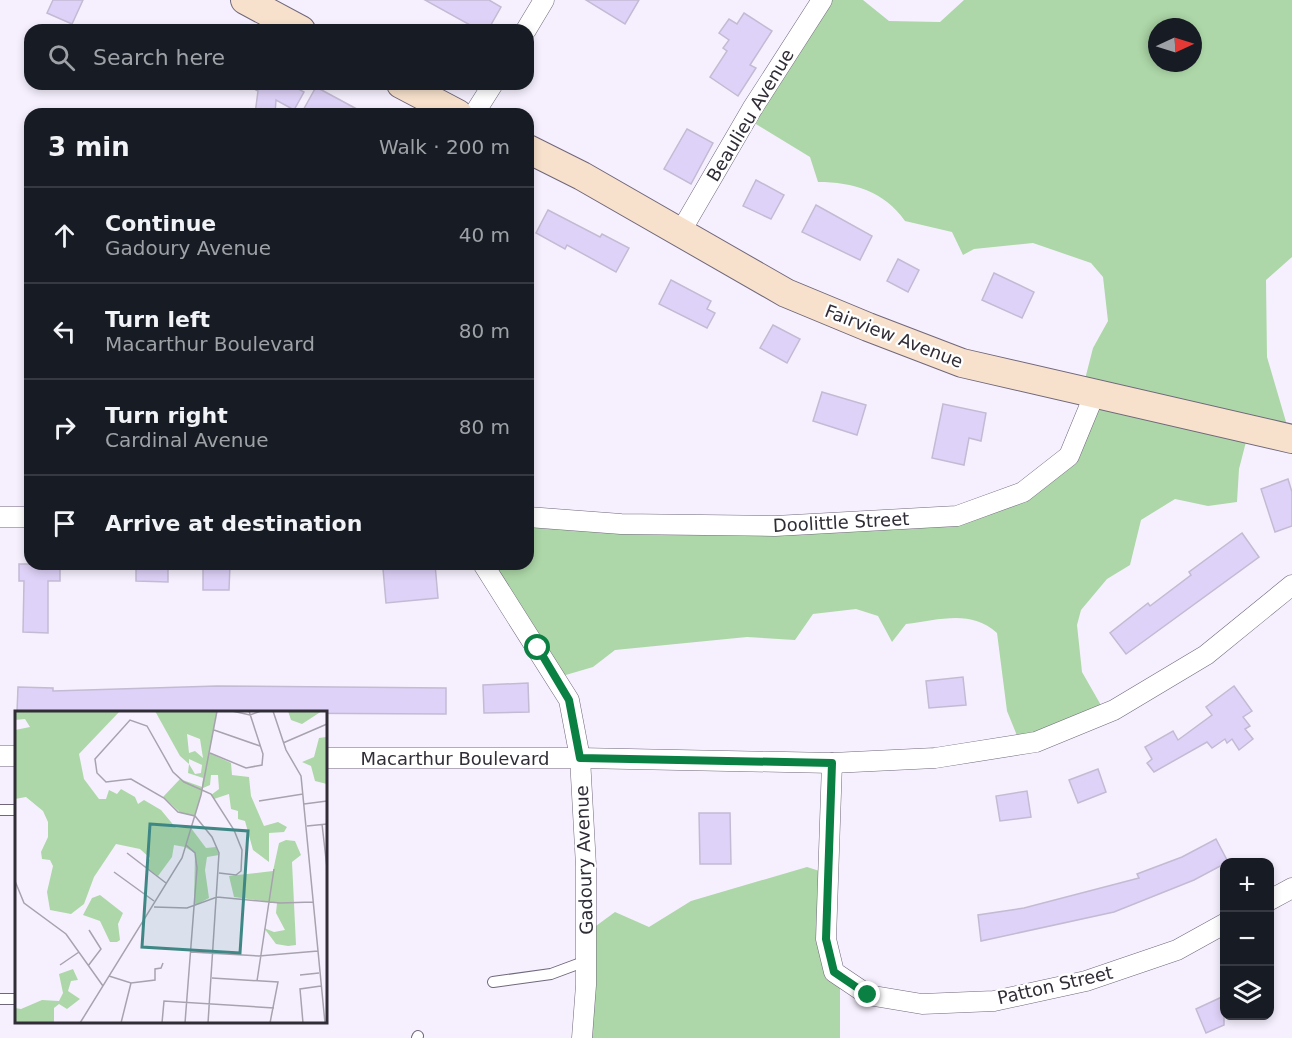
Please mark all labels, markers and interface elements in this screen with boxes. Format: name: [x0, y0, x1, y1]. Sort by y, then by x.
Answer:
north arrow: [1148, 18, 1202, 72]
search box: [24, 24, 534, 90]
icon: search: [45, 41, 78, 74]
text: Search here: [93, 45, 225, 70]
street label: Beaulieu Avenue: [702, 45, 798, 185]
text: 3 min: [48, 132, 130, 162]
text: Walk · 200 m: [379, 135, 510, 159]
text: Continue: [105, 211, 216, 236]
icon: ahead: [48, 219, 81, 252]
text: 40 m: [459, 223, 510, 247]
text: Gadoury Avenue: [105, 236, 271, 260]
street label: Fairview Avenue: [822, 300, 966, 372]
text: Turn left: [105, 307, 210, 332]
icon: left: [48, 315, 81, 348]
text: 80 m: [459, 319, 510, 343]
text: Macarthur Boulevard: [105, 332, 315, 356]
text: Turn right: [105, 403, 228, 428]
icon: right: [48, 411, 81, 444]
text: 80 m: [459, 415, 510, 439]
text: Cardinal Avenue: [105, 428, 269, 452]
icon: arrive: [48, 507, 81, 540]
street label: Doolittle Street: [772, 508, 910, 536]
text: Arrive at destination: [105, 511, 362, 536]
route start: [524, 634, 550, 660]
inset map: [15, 711, 327, 1023]
street label: Macarthur Boulevard: [361, 748, 549, 769]
street label: Gadoury Avenue: [571, 785, 597, 935]
map controls: [1220, 858, 1274, 1020]
button: +: [1220, 858, 1274, 912]
button: −: [1220, 912, 1274, 966]
street label: Patton Street: [995, 961, 1115, 1009]
button: layers: [1220, 966, 1274, 1020]
route end: [854, 981, 880, 1007]

